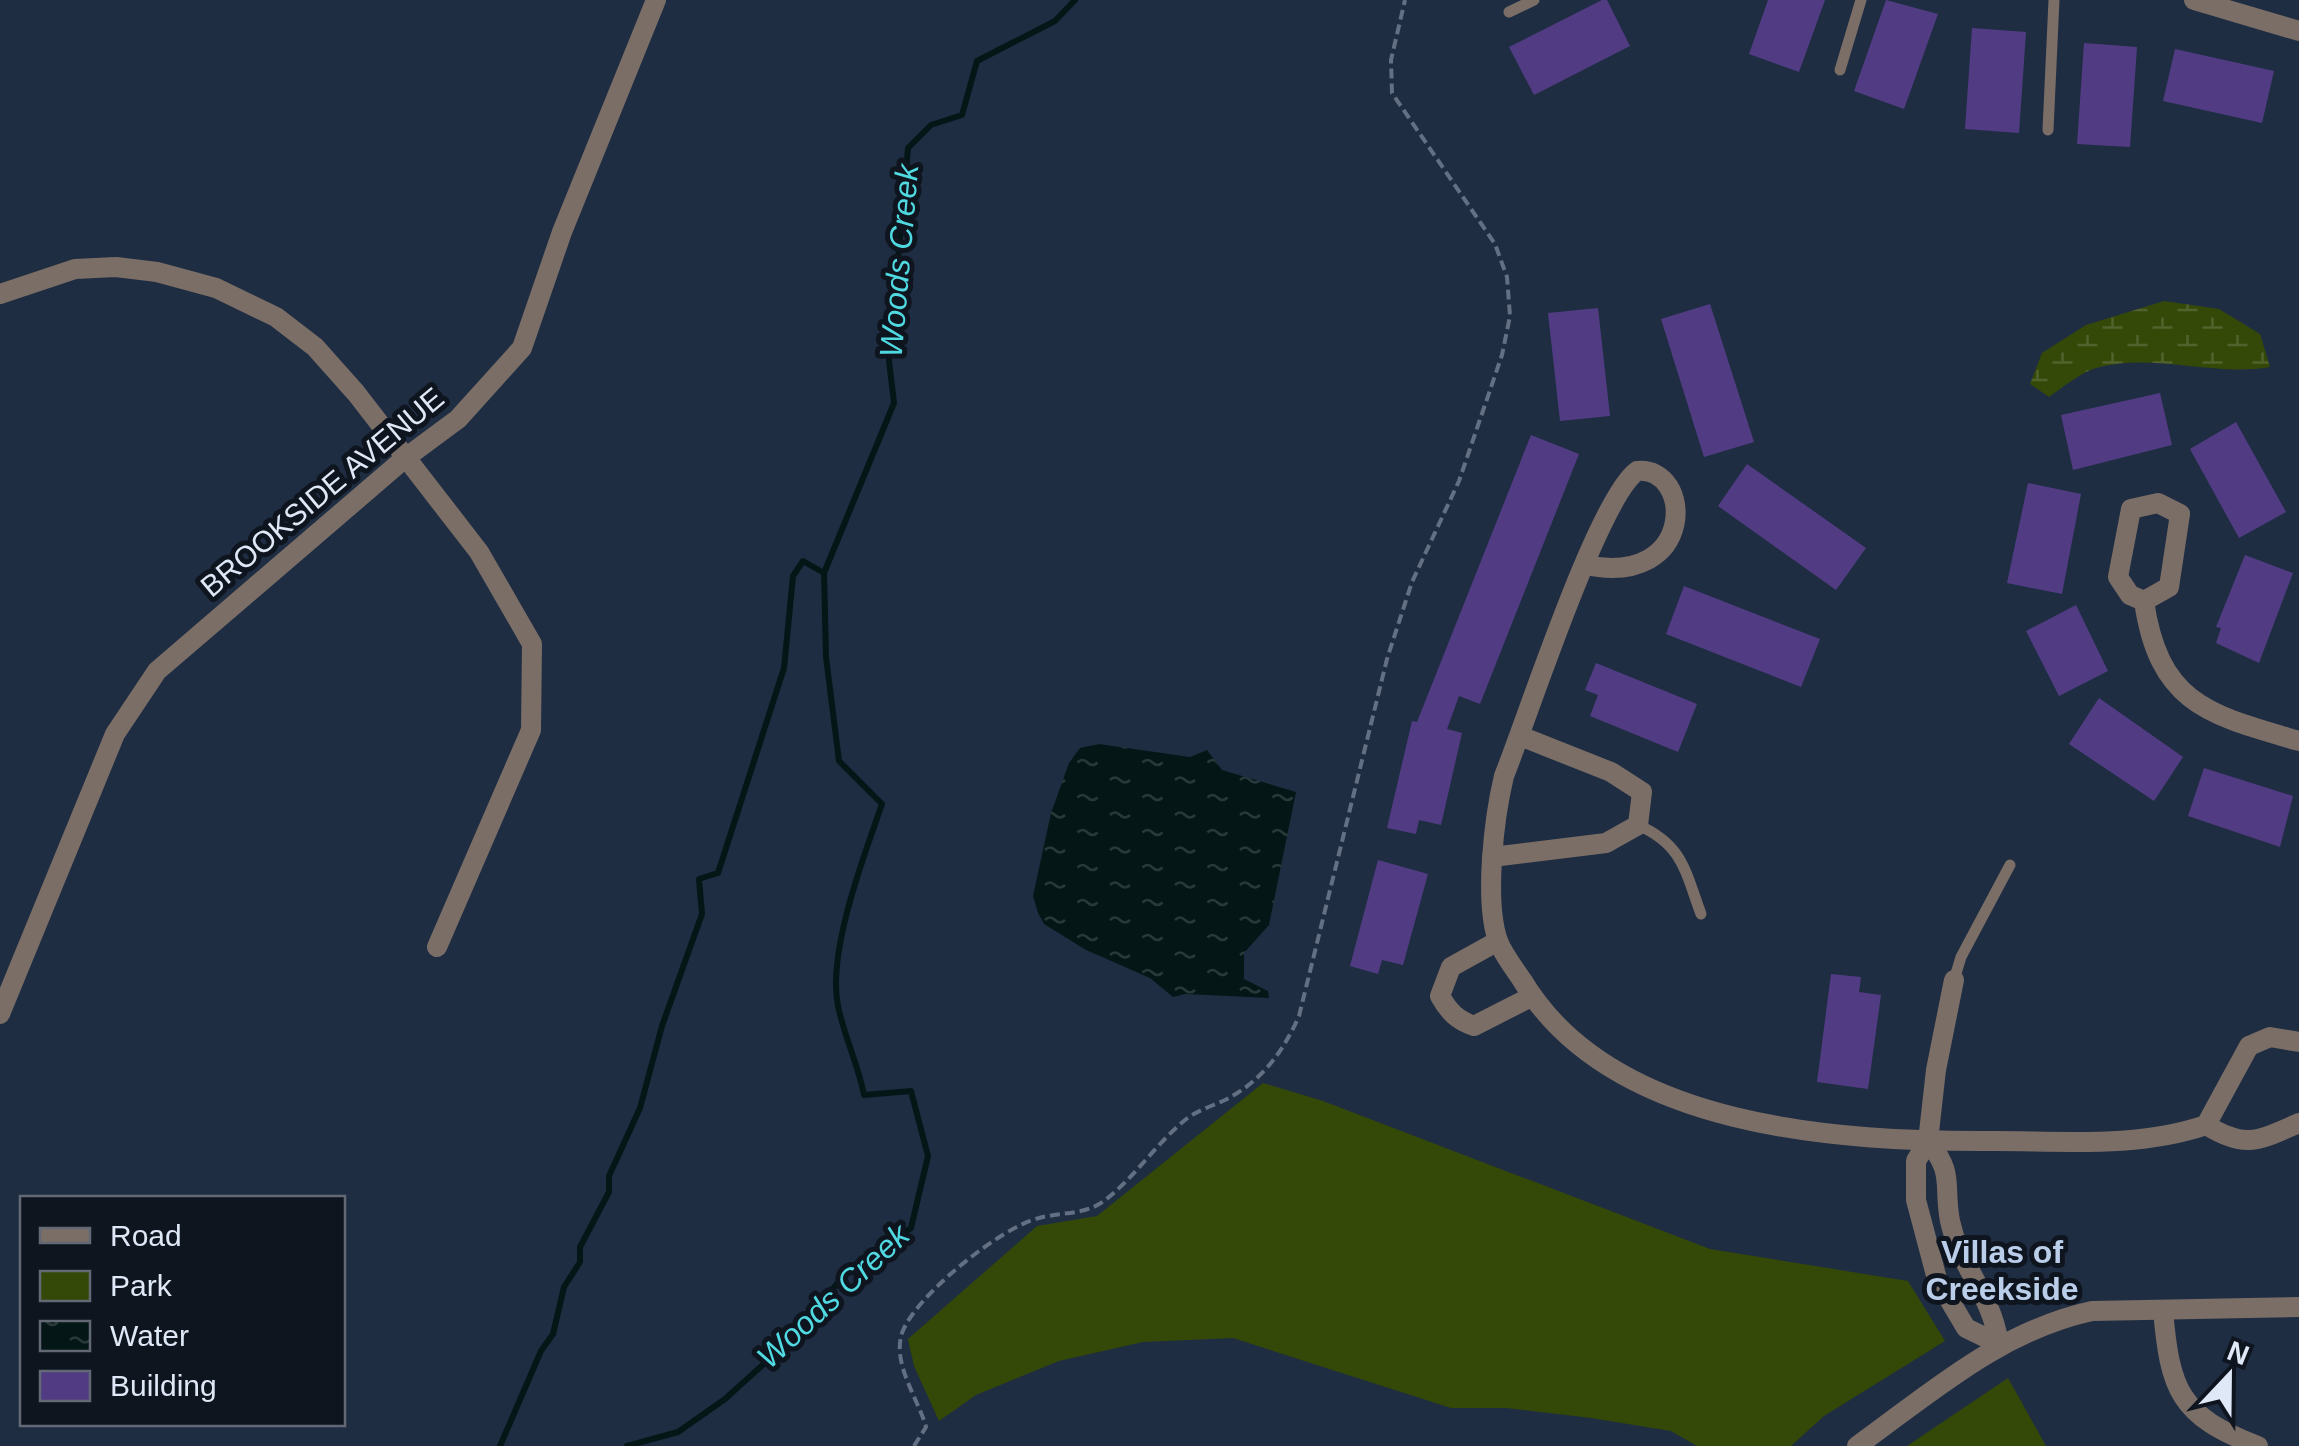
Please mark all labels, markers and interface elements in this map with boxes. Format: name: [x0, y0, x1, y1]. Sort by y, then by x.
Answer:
water label: Woods Creek: [873, 161, 926, 359]
street label: BROOKSIDE AVENUE: [194, 381, 450, 603]
legend: [20, 1196, 345, 1426]
water label: Woods Creek: [750, 1215, 918, 1375]
text: Road: [110, 1219, 182, 1252]
district label: Villas of Creekside: [1926, 1234, 2078, 1307]
text: Park: [110, 1269, 173, 1302]
text: Water: [110, 1319, 189, 1352]
north arrow: [2179, 1326, 2279, 1426]
text: N: [2223, 1335, 2253, 1371]
text: Building: [110, 1369, 217, 1402]

